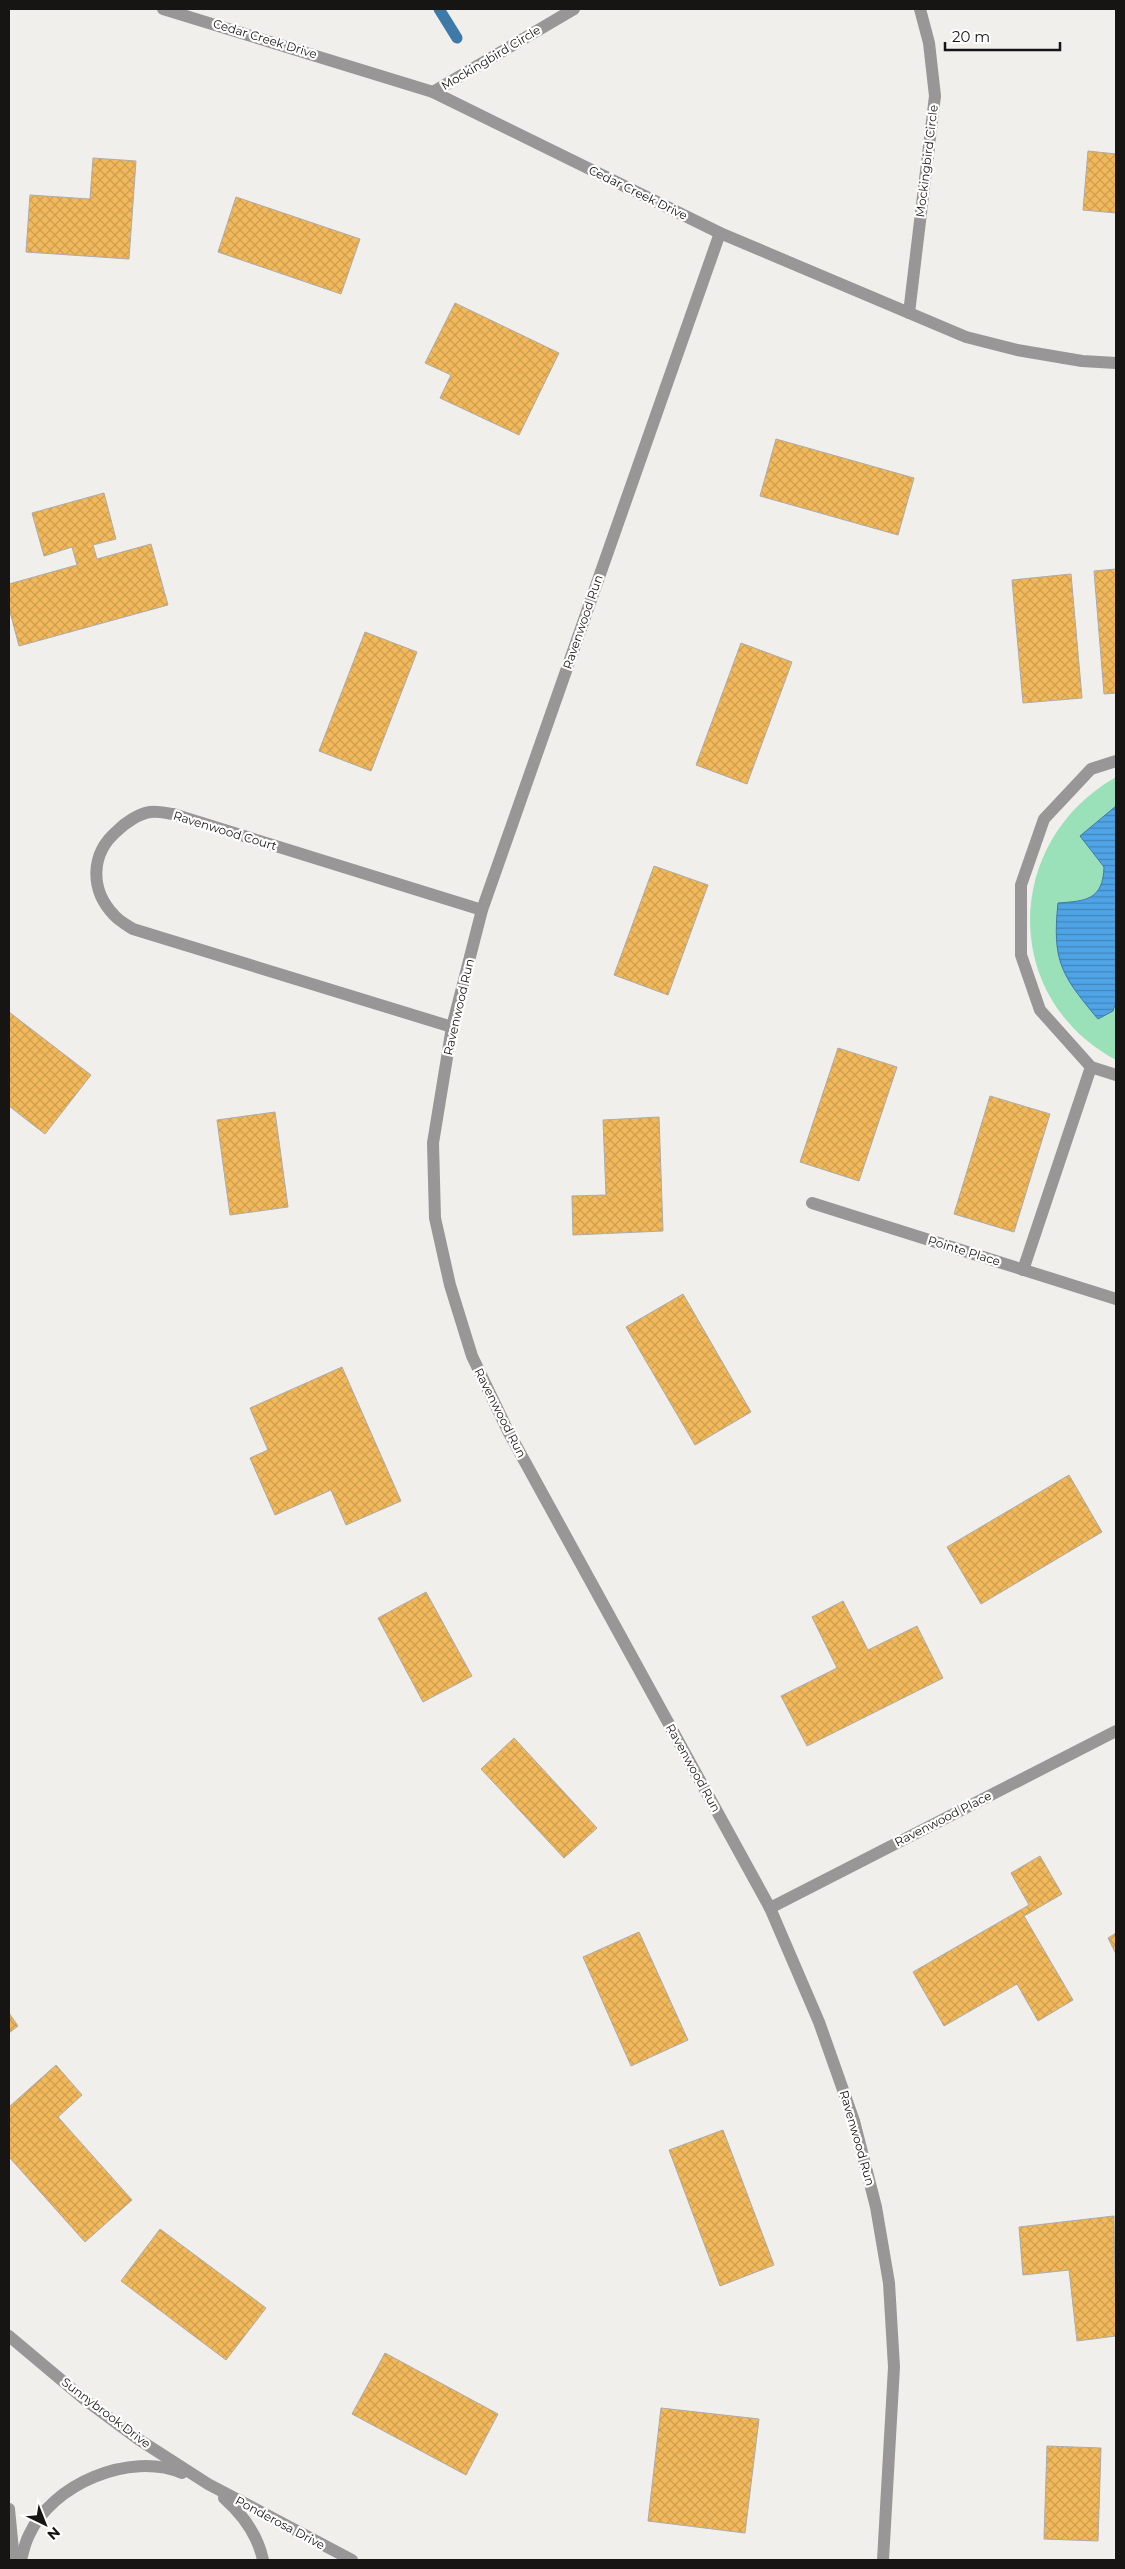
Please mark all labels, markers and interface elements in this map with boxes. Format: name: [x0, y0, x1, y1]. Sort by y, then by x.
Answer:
street label: Cedar Creek Drive: [211, 16, 319, 61]
scale bar: [945, 20, 1060, 52]
street label: Mockingbird Circle: [438, 22, 543, 93]
text: 20 m: [952, 27, 990, 46]
street label: Mockingbird Circle: [912, 104, 941, 218]
street label: Cedar Creek Drive: [586, 162, 690, 223]
street label: Ravenwood Run: [559, 573, 606, 671]
street label: Ravenwood Court: [172, 808, 279, 853]
street label: Ravenwood Run: [440, 957, 477, 1057]
street label: Pointe Place: [926, 1232, 1002, 1269]
street label: Ravenwood Run: [471, 1365, 530, 1460]
street label: Ravenwood Run: [663, 1721, 724, 1815]
street label: Ravenwood Place: [892, 1788, 994, 1849]
street label: Ravenwood Run: [837, 2088, 878, 2187]
street label: Sunnybrook Drive: [59, 2374, 154, 2451]
street label: Ponderosa Drive: [233, 2493, 328, 2552]
north arrow: [20, 2499, 70, 2549]
text: N: [44, 2523, 64, 2544]

